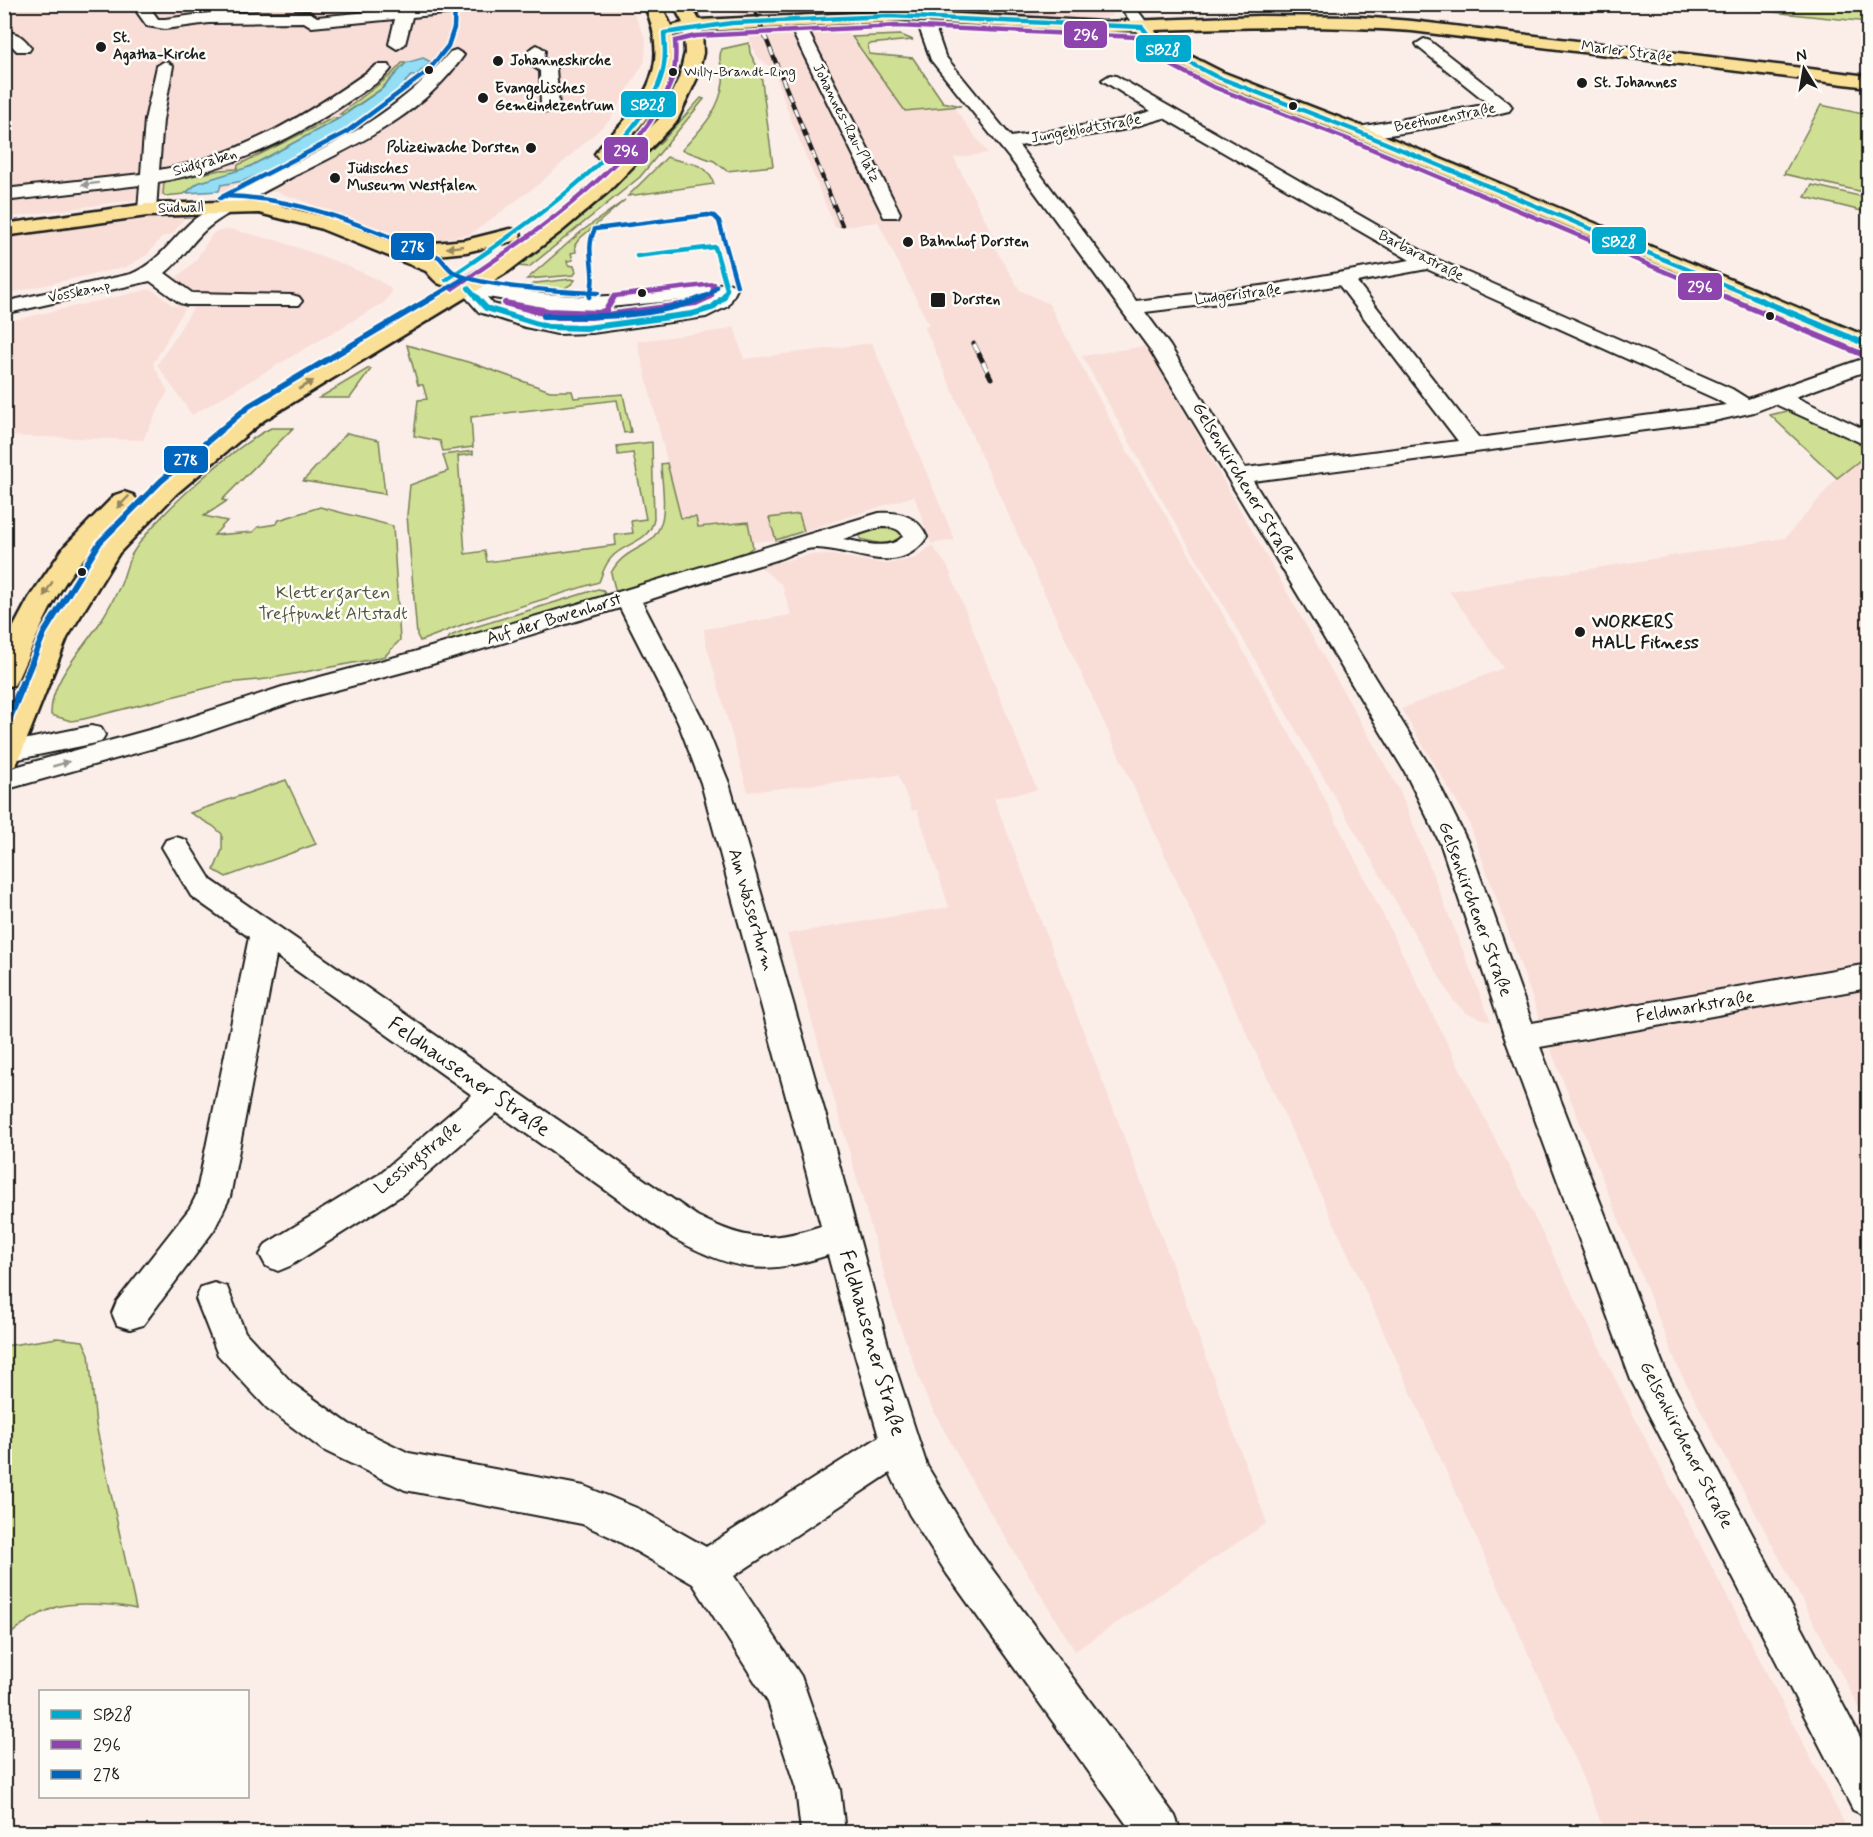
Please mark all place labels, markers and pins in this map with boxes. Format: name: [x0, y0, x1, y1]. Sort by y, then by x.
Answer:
place label: St. Agatha-Kirche: [113, 28, 207, 66]
marker: St. Agatha-Kirche: [94, 40, 108, 54]
place label: Johanneskirche: [510, 51, 612, 71]
marker: Johanneskirche: [491, 54, 505, 68]
place label: Willy-Brandt-Ring: [684, 63, 796, 82]
unlabelled marker: [423, 64, 435, 76]
marker: Willy-Brandt-Ring: [667, 66, 679, 78]
place label: St. Johannes: [1594, 73, 1677, 93]
marker: St. Johannes: [1575, 76, 1589, 90]
place label: Evangelisches Gemeindezentrum: [495, 79, 614, 116]
marker: Evangelisches Gemeindezentrum: [476, 91, 490, 105]
unlabelled marker: [1287, 100, 1299, 112]
place label: Polizeiwache Dorsten: [387, 138, 519, 158]
marker: Polizeiwache Dorsten: [524, 141, 538, 155]
place label: Jüdisches Museum Westfalen: [347, 159, 477, 196]
marker: Jüdisches Museum Westfalen: [328, 171, 342, 185]
place label: Bahnhof Dorsten: [920, 232, 1029, 252]
marker: Bahnhof Dorsten: [901, 235, 915, 249]
unlabelled marker: [636, 287, 648, 299]
place label: Dorsten: [952, 290, 1001, 310]
marker: Dorsten: [929, 291, 947, 309]
unlabelled marker: [1764, 310, 1776, 322]
unlabelled marker: [76, 566, 88, 578]
place label: WORKERS HALL Fitness: [1591, 610, 1699, 655]
marker: WORKERS HALL Fitness: [1573, 625, 1587, 639]

